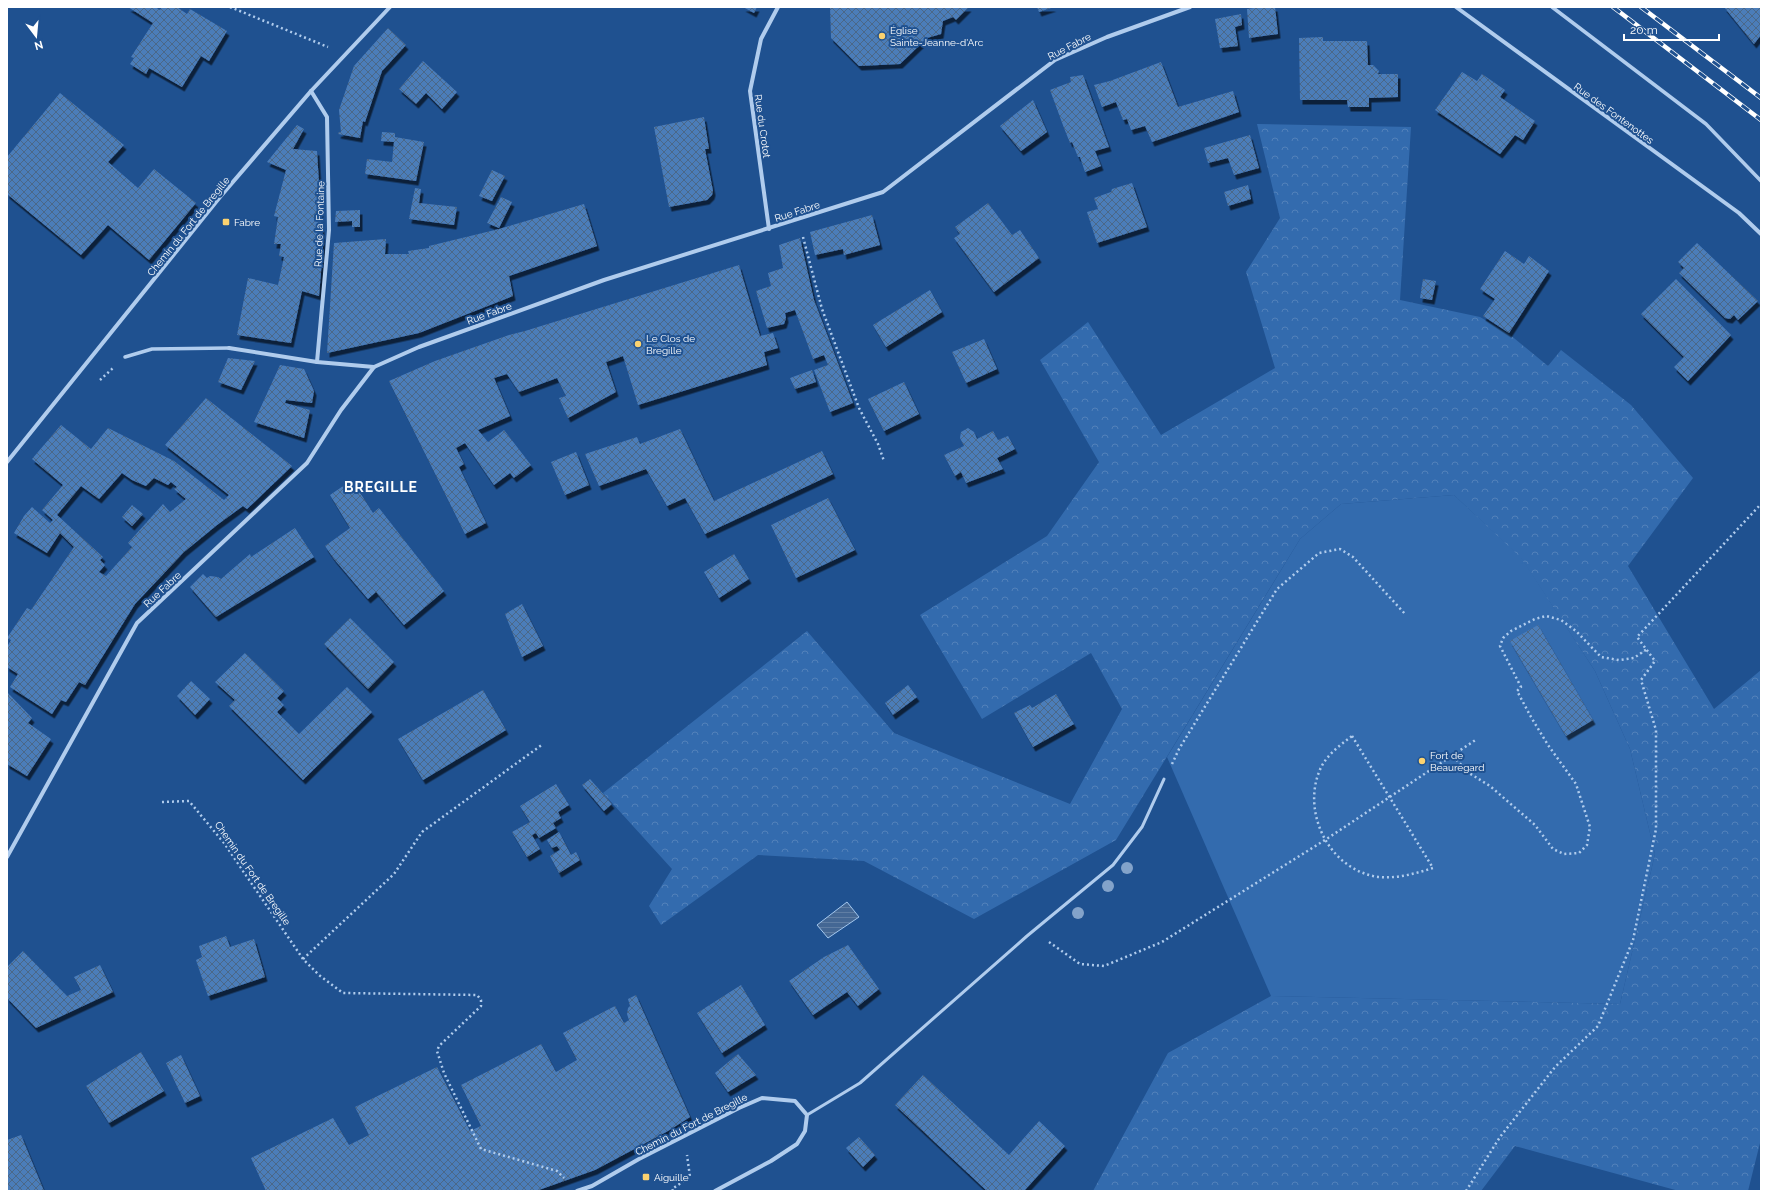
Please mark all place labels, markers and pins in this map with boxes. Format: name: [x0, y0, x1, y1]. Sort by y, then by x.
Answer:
place label: Église Sainte-Jeanne-d'Arc: [890, 25, 984, 48]
marker: Église Sainte-Jeanne-d'Arc: [877, 31, 887, 41]
marker: Fabre: [221, 217, 231, 227]
place label: Fabre: [234, 217, 260, 228]
place label: Le Clos de Bregille: [646, 333, 695, 356]
marker: Le Clos de Bregille: [633, 339, 643, 349]
place label: Fort de Beauregard: [1430, 750, 1484, 773]
marker: Fort de Beauregard: [1417, 756, 1427, 766]
marker: Aiguille: [641, 1172, 651, 1182]
place label: Aiguille: [654, 1172, 689, 1183]

